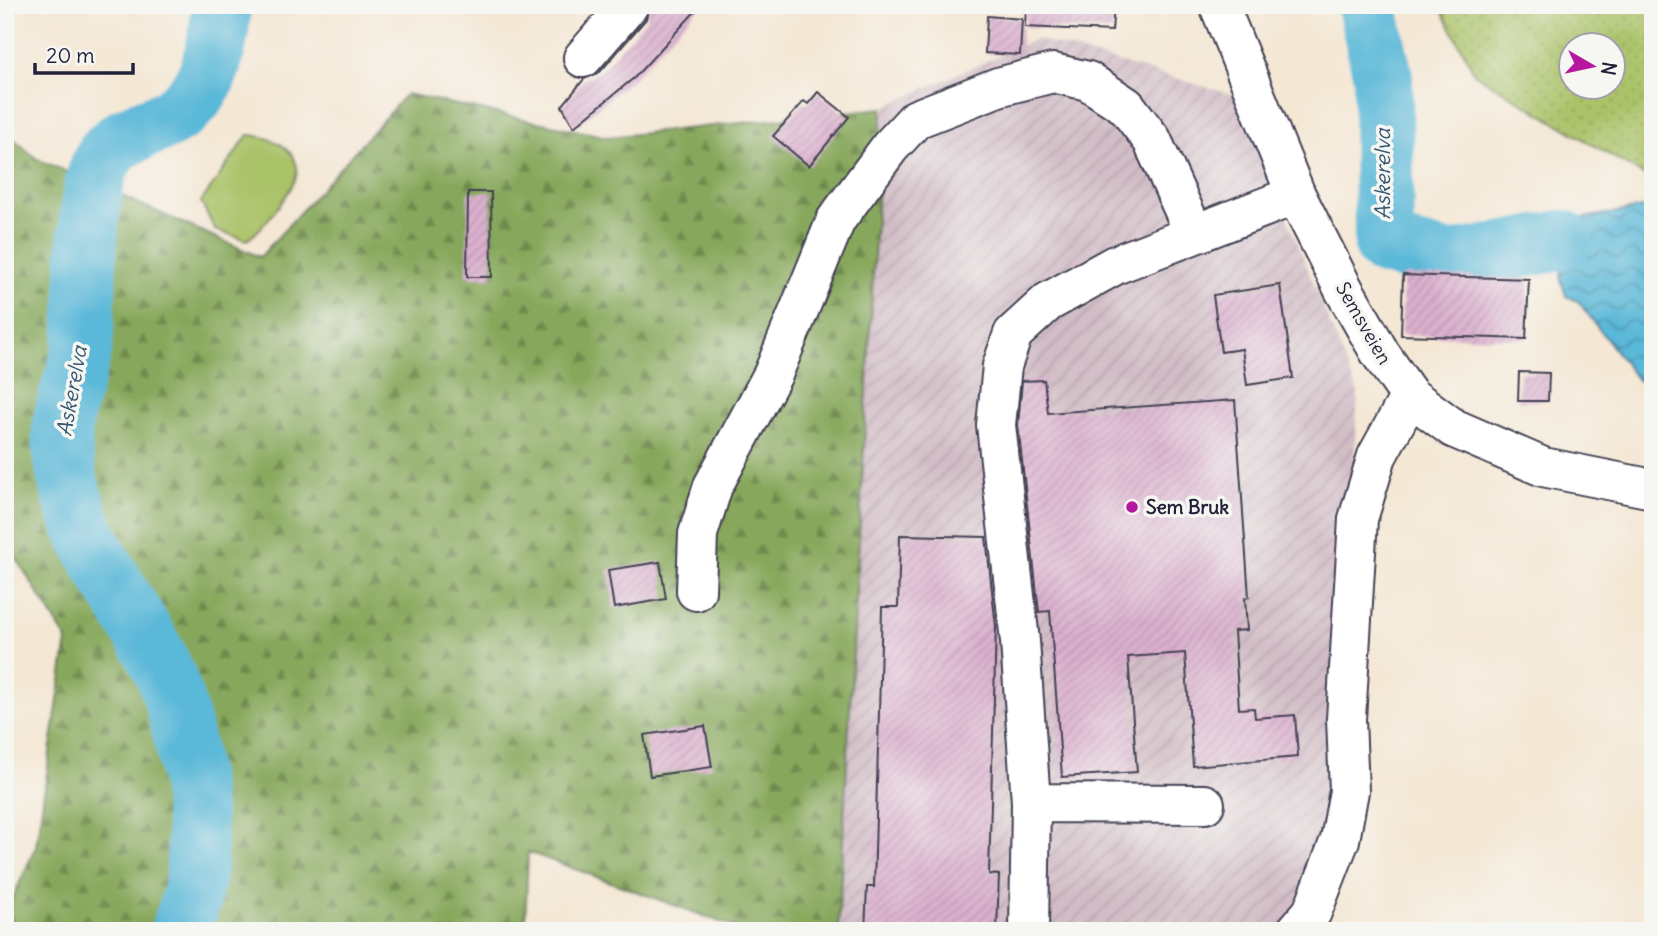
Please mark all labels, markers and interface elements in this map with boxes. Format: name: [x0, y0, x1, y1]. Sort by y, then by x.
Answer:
scale bar: [35, 32, 133, 76]
north arrow: [1556, 32, 1626, 102]
text: 20 m: [46, 42, 95, 69]
text: N: [1596, 60, 1622, 77]
water label: Askerelva: [1369, 128, 1396, 219]
street label: Semsveien: [1331, 278, 1397, 368]
water label: Askerelva: [50, 343, 93, 438]
place label: Sem Bruk: [1146, 495, 1229, 519]
marker: Sem Bruk: [1124, 499, 1140, 515]

